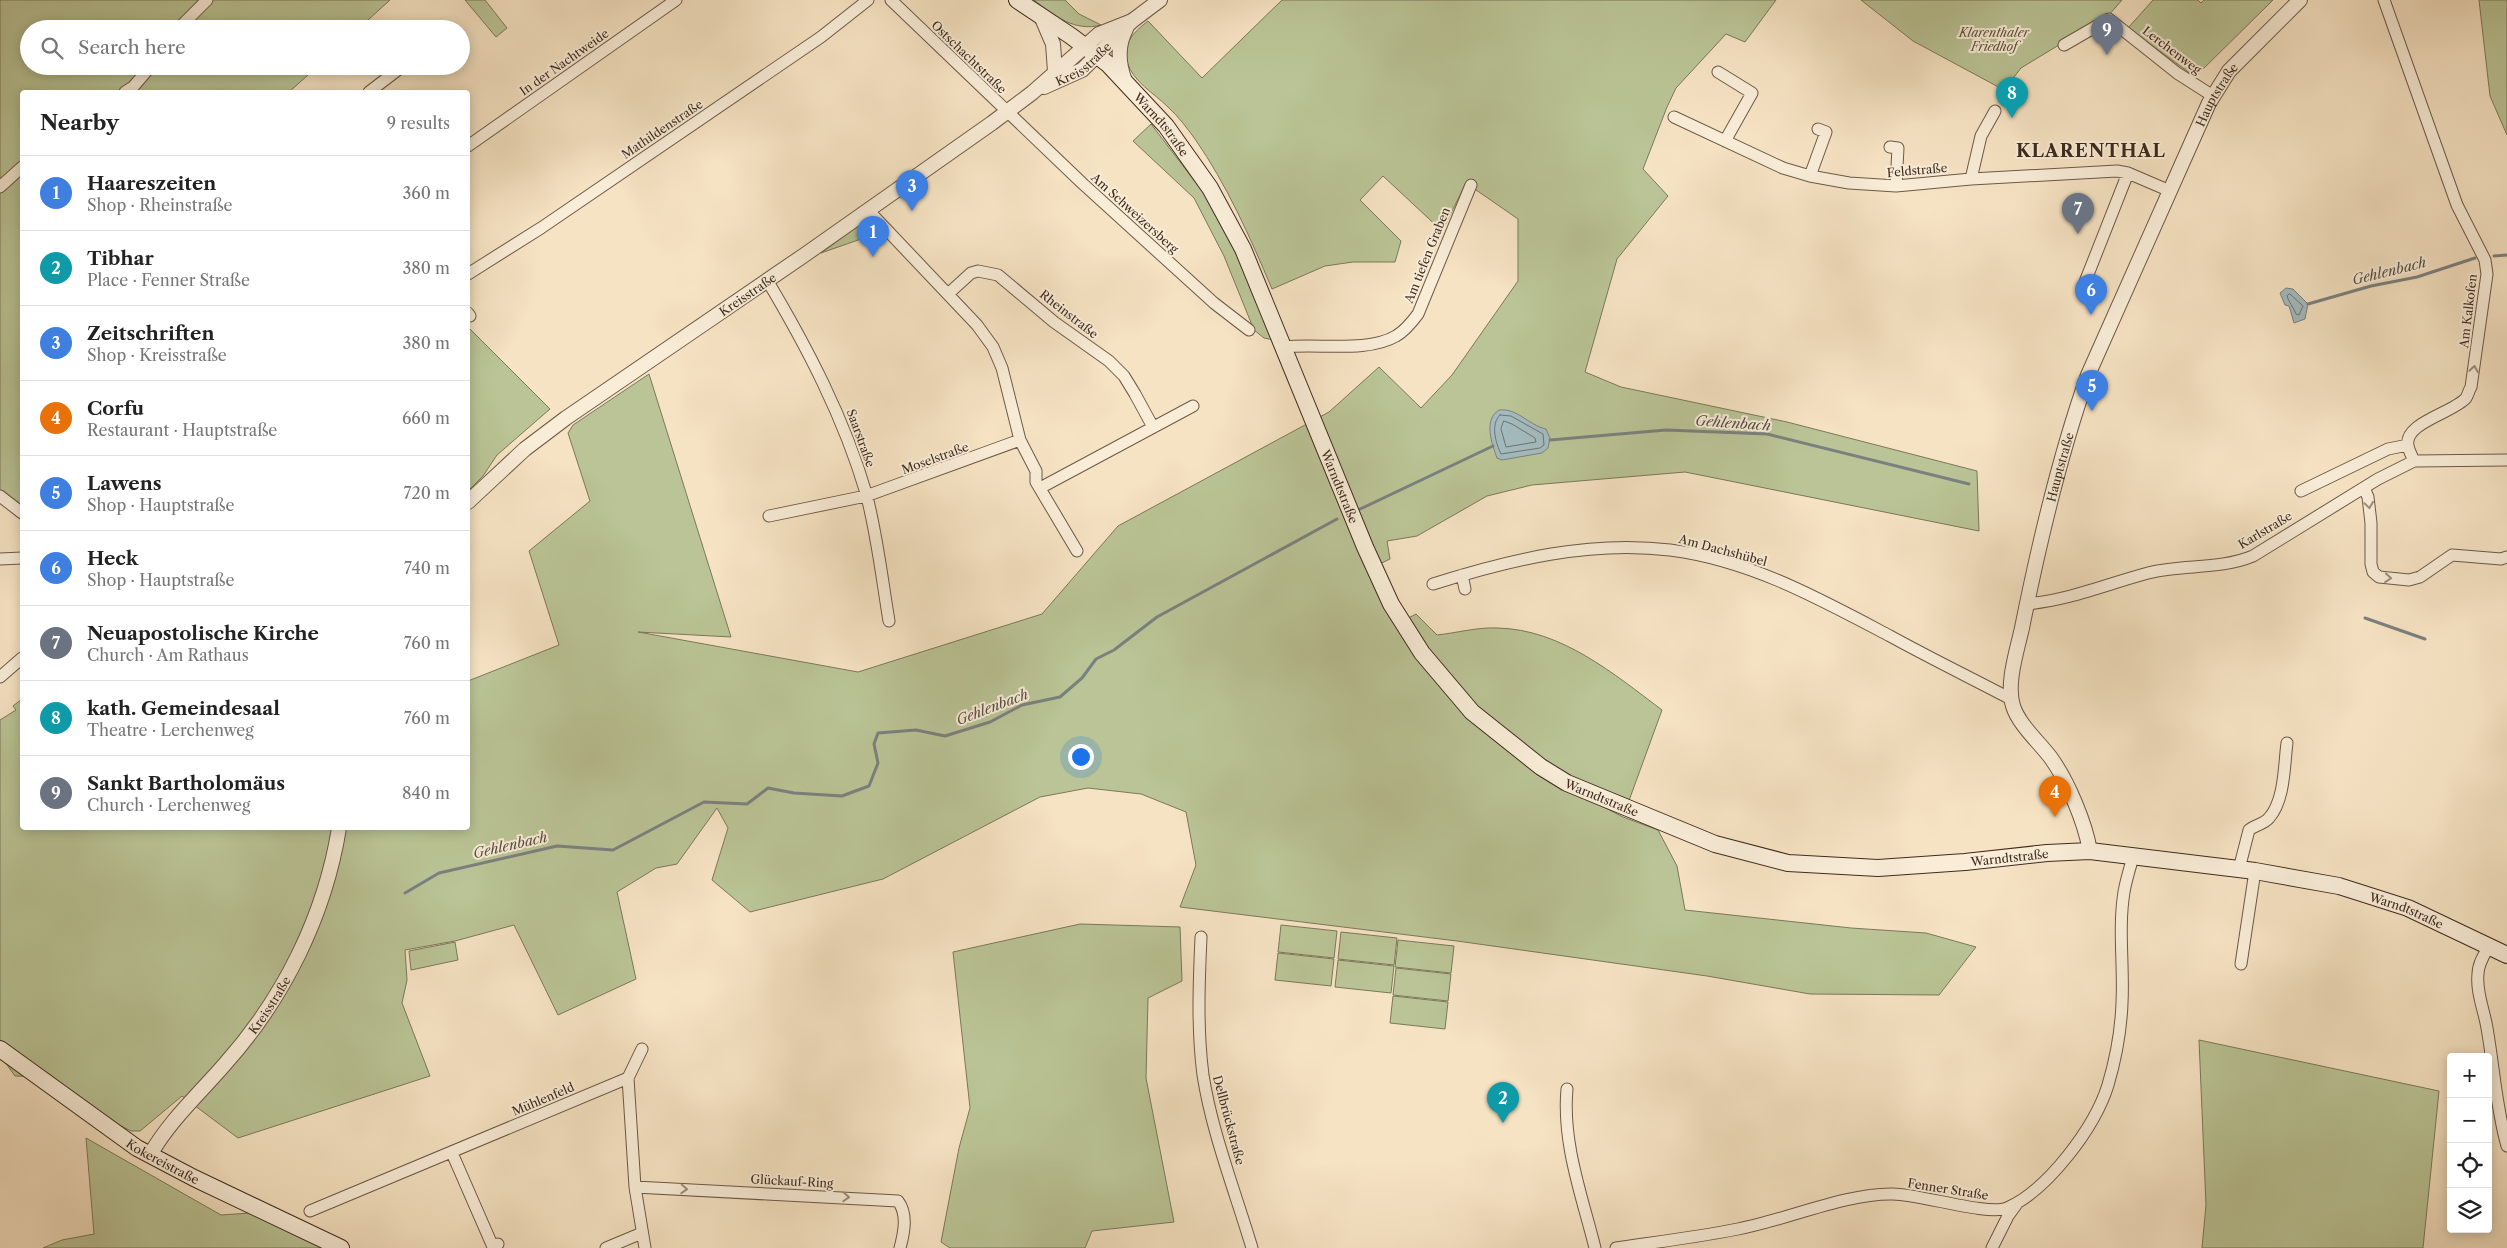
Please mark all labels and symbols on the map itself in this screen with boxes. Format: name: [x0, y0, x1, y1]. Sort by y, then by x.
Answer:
pin: 9: [2091, 14, 2123, 55]
street label: Ostschachtstraße: [928, 17, 1010, 97]
street label: Lerchenweg: [2140, 23, 2205, 77]
park label: Klarenthaler Friedhof: [1958, 25, 2030, 54]
street label: In der Nachtweide: [517, 26, 612, 98]
street label: Kreisstraße: [1053, 38, 1114, 88]
street label: Hauptstraße: [2192, 59, 2241, 129]
pin: 8: [1996, 77, 2028, 118]
street label: Warndtstraße: [1130, 88, 1193, 159]
street label: Mathildenstraße: [619, 96, 706, 162]
district label: KLARENTHAL: [2016, 140, 2166, 162]
street label: Feldstraße: [1886, 160, 1948, 180]
street label: Am Schweizersberg: [1087, 169, 1182, 257]
pin: 3: [896, 170, 928, 211]
pin: 7: [2062, 193, 2094, 234]
street label: Am tiefen Graben: [1401, 204, 1453, 306]
pin: 1: [857, 216, 889, 257]
water label: Gehlenbach: [2350, 253, 2428, 289]
street label: Kreisstraße: [716, 269, 779, 319]
street label: Am Kalkofen: [2456, 273, 2480, 350]
pin: 6: [2075, 274, 2107, 315]
street label: Rheinstraße: [1037, 287, 1101, 342]
one-way arrow: [2469, 364, 2479, 373]
pin: 5: [2076, 370, 2108, 411]
street label: Saarstraße: [844, 407, 879, 469]
water label: Gehlenbach: [1695, 411, 1771, 435]
street label: Hauptstraße: [2043, 430, 2076, 503]
street label: Moselstraße: [899, 439, 971, 477]
street label: Warndtstraße: [1318, 446, 1362, 526]
one-way arrow: [2363, 501, 2374, 509]
street label: Karlstraße: [2235, 508, 2295, 552]
street label: Am Dachshübel: [1676, 531, 1769, 569]
one-way arrow: [2384, 572, 2392, 583]
water label: Gehlenbach: [953, 685, 1031, 729]
your location: [1068, 744, 1094, 770]
street label: Warndtstraße: [1562, 775, 1641, 819]
pin: 4: [2039, 776, 2071, 817]
water label: Gehlenbach: [471, 828, 549, 862]
street label: Warndtstraße: [1969, 845, 2050, 869]
street label: Warndtstraße: [2367, 888, 2446, 931]
street label: Kreisstraße: [245, 973, 293, 1037]
street label: Dellbrückstraße: [1210, 1074, 1248, 1167]
street label: Mühlenfeld: [510, 1079, 577, 1119]
pin: 2: [1487, 1082, 1519, 1123]
street label: Kokereistraße: [123, 1135, 202, 1187]
street label: Glückauf-Ring: [750, 1171, 834, 1191]
street label: Fenner Straße: [1907, 1175, 1990, 1203]
one-way arrow: [680, 1184, 688, 1195]
one-way arrow: [843, 1192, 851, 1202]

